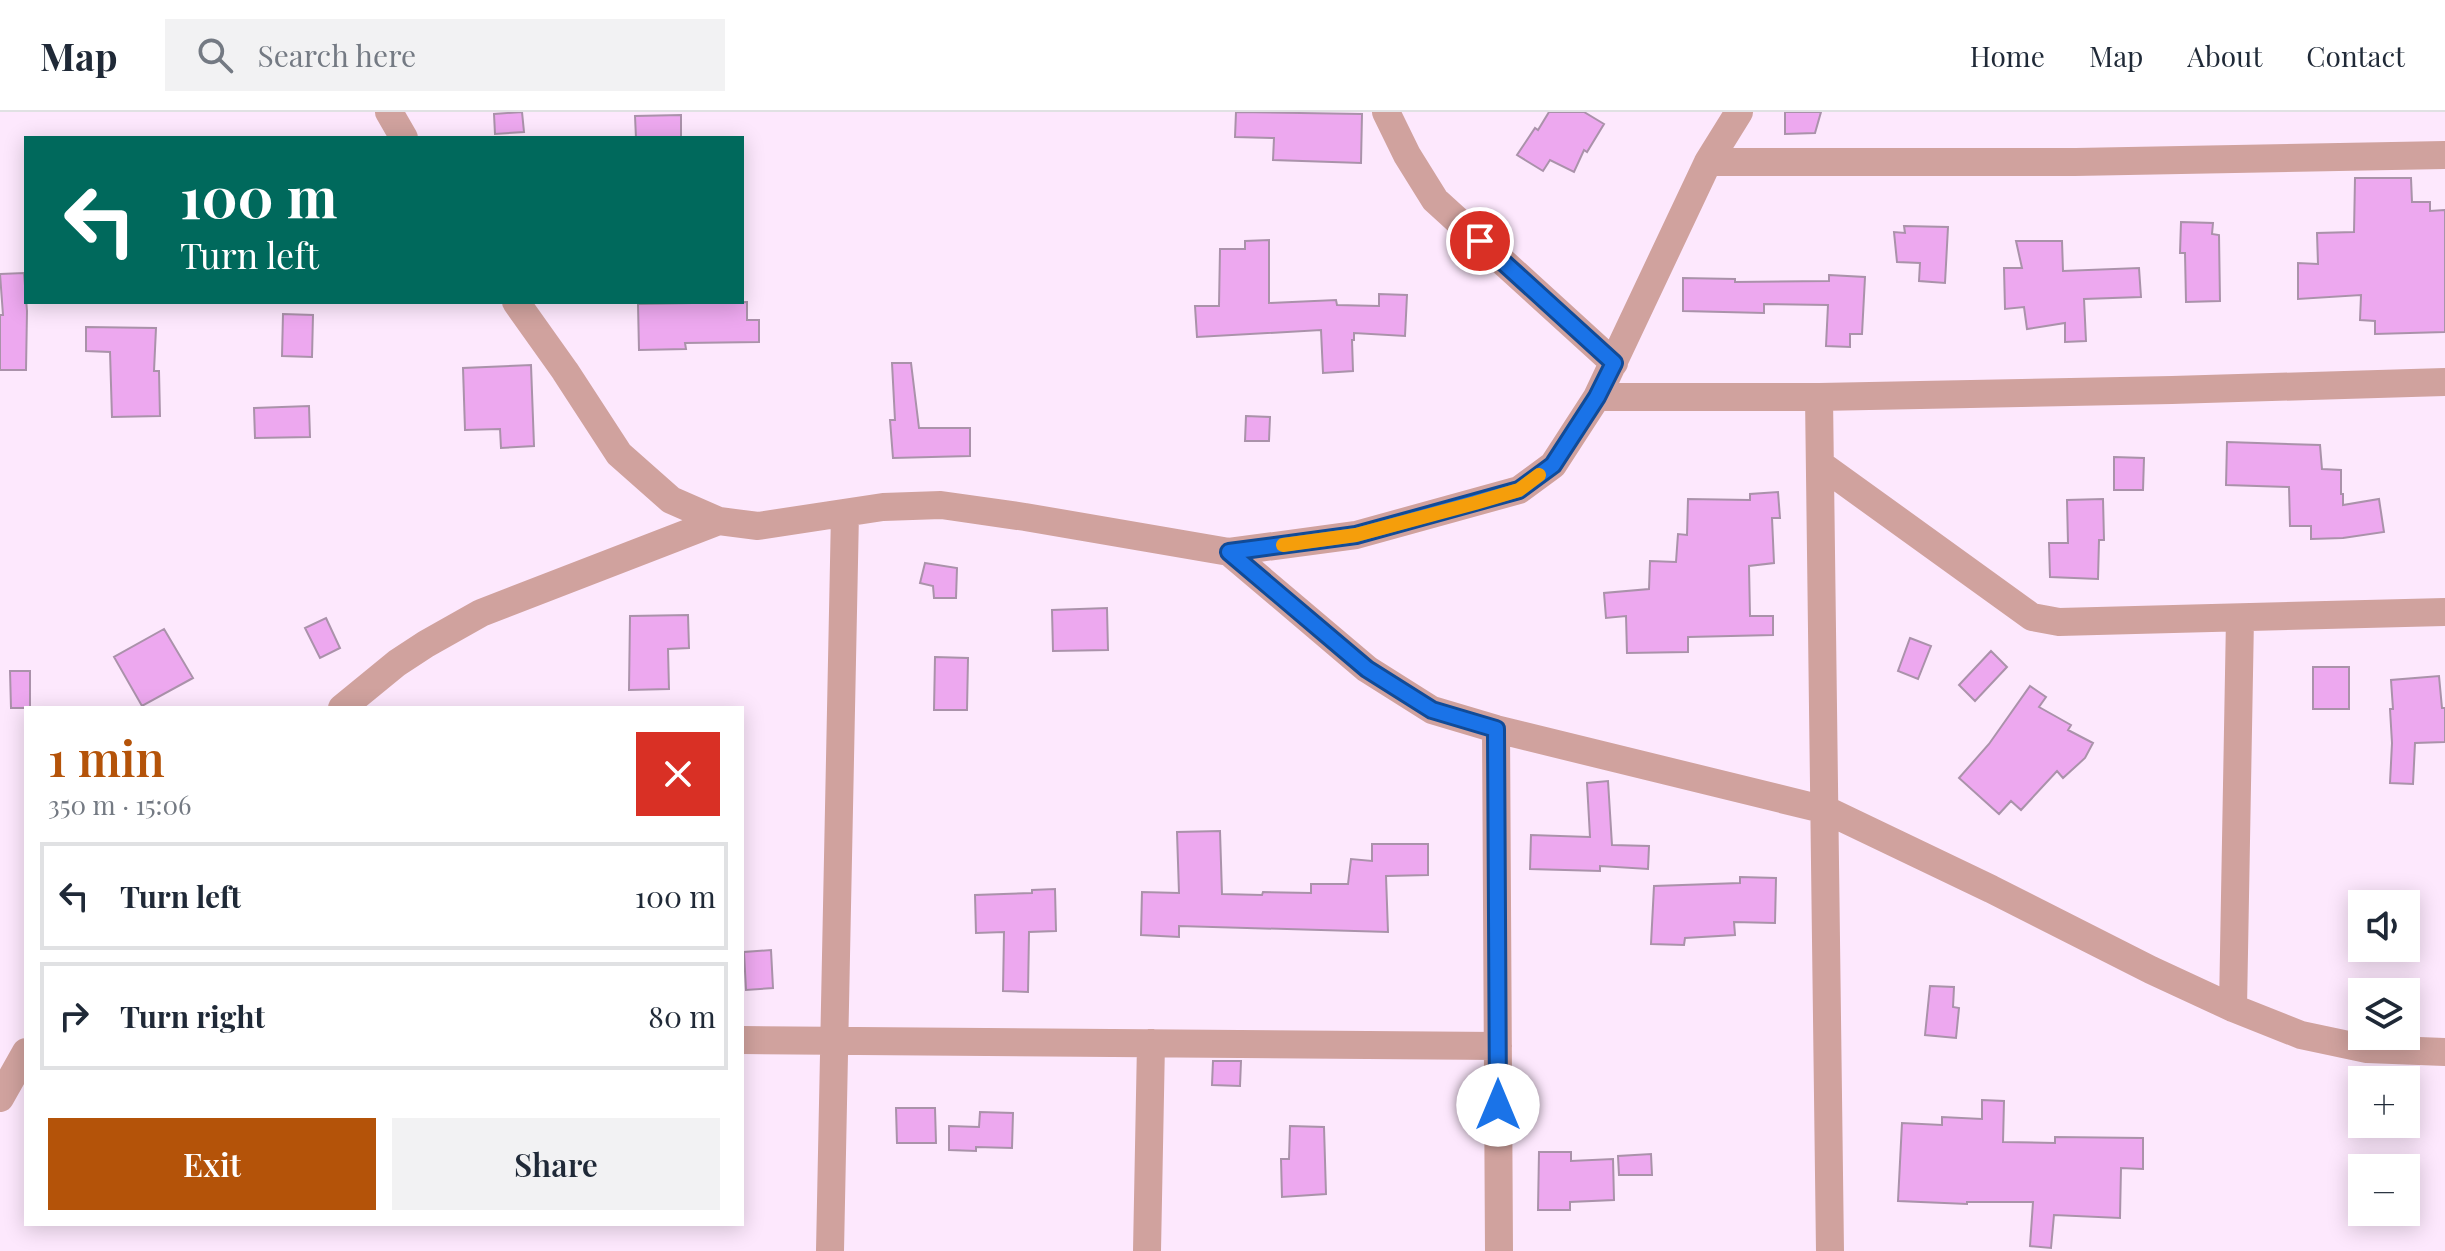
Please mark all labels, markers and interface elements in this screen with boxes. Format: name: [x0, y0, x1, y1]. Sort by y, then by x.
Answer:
search box: [165, 19, 725, 91]
text: Map: [40, 30, 117, 81]
icon: search: [193, 33, 237, 77]
text: Search here: [257, 35, 416, 75]
text: Home: [1970, 37, 2045, 74]
text: Map: [2089, 37, 2143, 74]
text: About: [2187, 37, 2262, 74]
text: Contact: [2306, 37, 2405, 74]
text: 100 m: [180, 158, 337, 233]
icon: left: [48, 168, 152, 272]
pin: [1446, 207, 1514, 275]
icon: arrive: [1458, 219, 1502, 263]
text: Turn left: [180, 230, 319, 278]
text: 1 min: [48, 725, 165, 789]
button: close: [636, 732, 720, 816]
text: 350 m · 15:06: [48, 787, 192, 822]
icon: left: [52, 874, 96, 918]
text: Turn left: [120, 876, 241, 916]
text: 100 m: [635, 876, 716, 916]
map controls: [2348, 890, 2420, 1226]
button: sound: [2348, 890, 2420, 962]
button: layers: [2348, 978, 2420, 1050]
icon: right: [52, 994, 96, 1038]
text: Turn right: [120, 996, 265, 1036]
text: 80 m: [648, 996, 716, 1036]
position arrow: [1456, 1063, 1540, 1147]
button: +: [2348, 1066, 2420, 1138]
button: Exit: [48, 1118, 376, 1210]
button: Share: [392, 1118, 720, 1210]
button: −: [2348, 1154, 2420, 1226]

